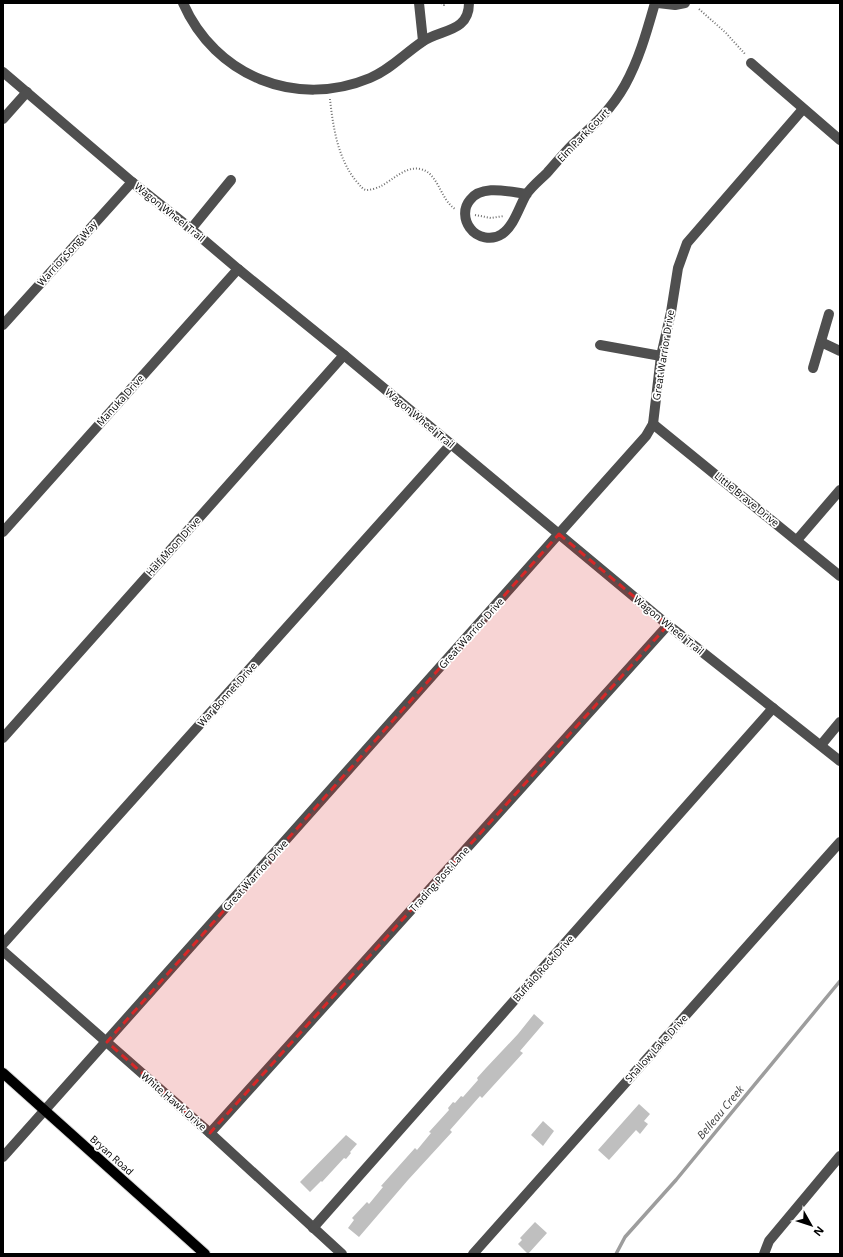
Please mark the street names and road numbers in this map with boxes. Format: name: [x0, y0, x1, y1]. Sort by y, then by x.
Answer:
street label: Elm Park Court: [554, 105, 612, 165]
street label: Wagon Wheel Trail: [132, 179, 208, 245]
street label: Warrior Song Way: [34, 217, 101, 289]
street label: Great Warrior Drive: [649, 308, 677, 401]
street label: Manuka Drive: [93, 371, 147, 429]
street label: Wagon Wheel Trail: [382, 385, 458, 451]
street label: Little Brave Drive: [712, 469, 783, 530]
street label: Half Moon Drive: [142, 513, 204, 579]
street label: Wagon Wheel Trail: [631, 592, 707, 658]
street label: Great Warrior Drive: [435, 594, 507, 672]
street label: War Bonnet Drive: [194, 658, 260, 729]
street label: Great Warrior Drive: [219, 836, 291, 914]
street label: Trading Post Lane: [406, 843, 472, 915]
street label: Buffalo Rock Drive: [509, 931, 577, 1004]
street label: Shallow Lake Drive: [622, 1011, 691, 1085]
street label: White Hawk Drive: [138, 1069, 210, 1134]
street label: Bryan Road: [87, 1132, 137, 1178]

